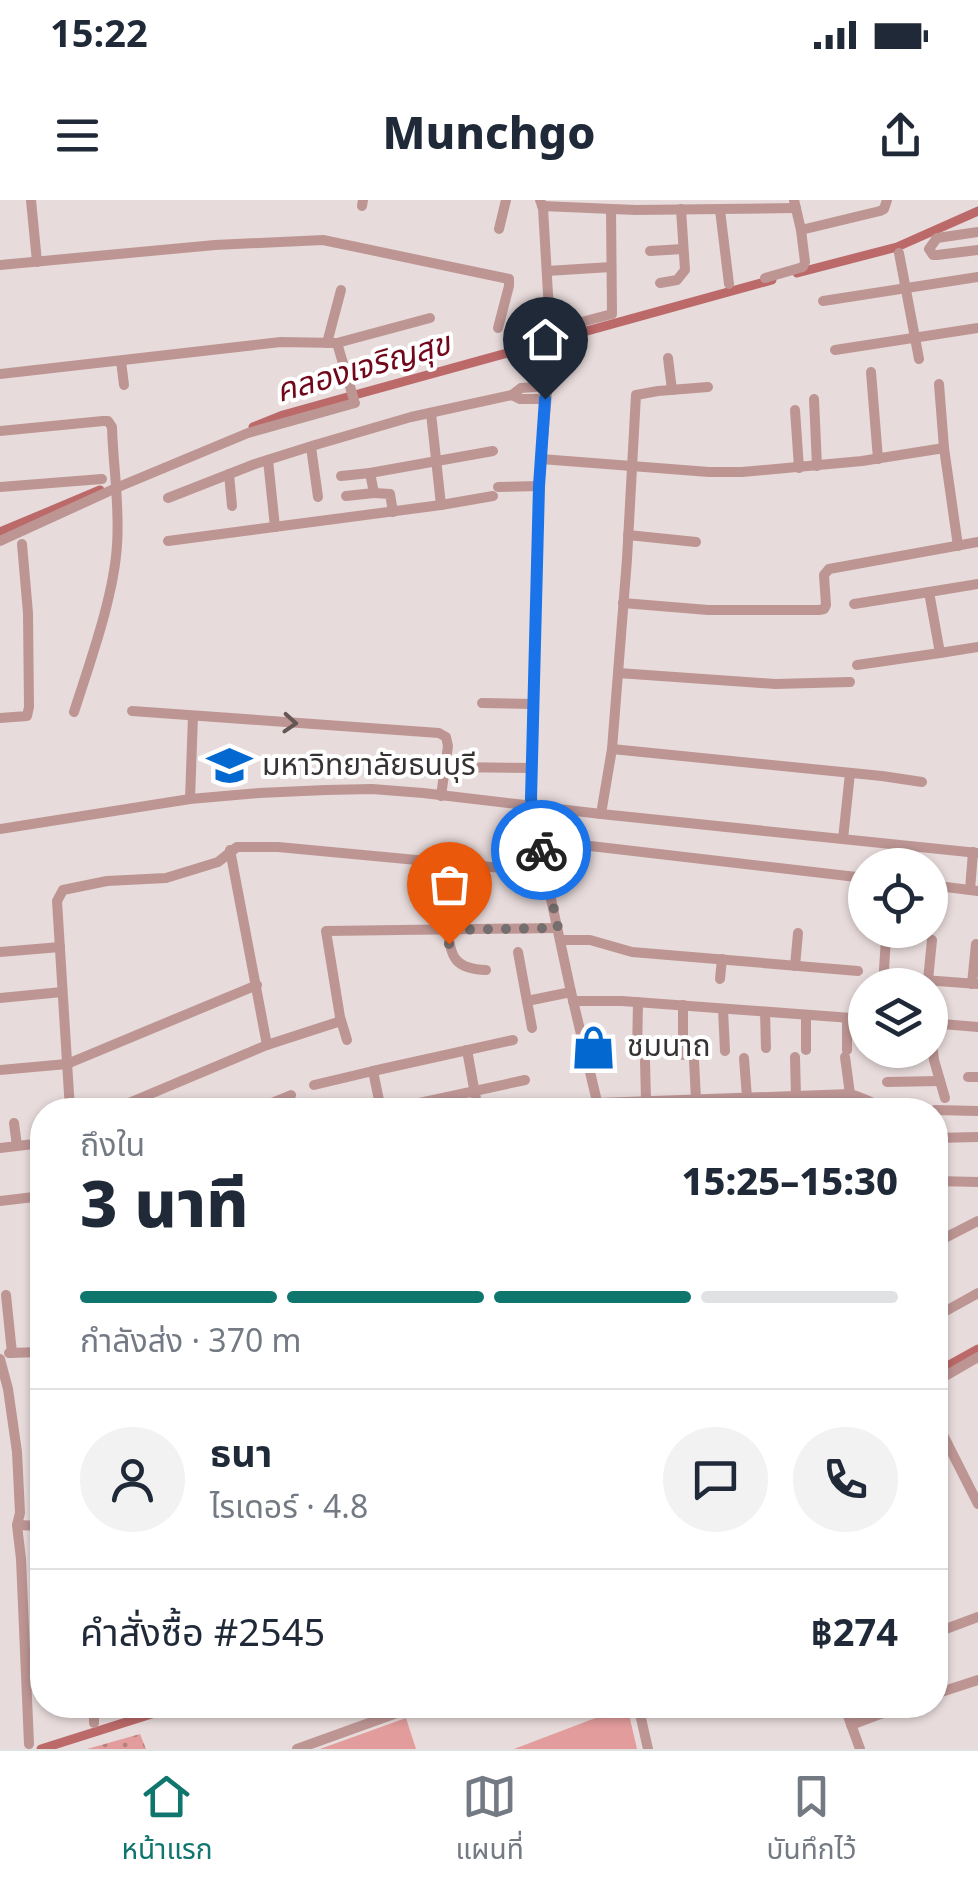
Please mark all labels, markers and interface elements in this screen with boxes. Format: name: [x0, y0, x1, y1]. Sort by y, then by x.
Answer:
text: 15:22: [50, 7, 148, 64]
text: Munchgo: [382, 101, 596, 169]
icon: menu: [50, 108, 105, 163]
icon: share: [873, 108, 928, 163]
pin: [503, 297, 588, 400]
icon: home: [518, 312, 573, 367]
water label: คลองเจริญสุข: [270, 320, 458, 416]
one-way arrow: [283, 712, 299, 733]
school or university icon: มหาวิทยาลัยธนบุรี: [205, 742, 253, 790]
place label: มหาวิทยาลัยธนบุรี: [262, 743, 476, 789]
courier: [491, 800, 591, 900]
icon: bike: [514, 823, 569, 878]
pin: [407, 842, 492, 945]
map controls: [848, 848, 948, 1068]
button: locate: [848, 848, 948, 948]
icon: bag: [422, 857, 477, 912]
button: layers: [848, 968, 948, 1068]
shop icon: ชมนาถ: [570, 1023, 618, 1071]
place label: ชมนาถ: [627, 1024, 711, 1070]
text: ถึงใน: [80, 1122, 145, 1170]
text: 15:25–15:30: [681, 1155, 898, 1212]
text: 3 นาที: [80, 1158, 248, 1256]
text: กำลังส่ง · 370 m: [80, 1318, 302, 1366]
button: person: [80, 1427, 185, 1532]
text: ธนา: [210, 1427, 272, 1484]
button: chat: [663, 1427, 768, 1532]
button: phone: [793, 1427, 898, 1532]
text: ไรเดอร์ · 4.8: [210, 1484, 368, 1532]
text: คำสั่งซื้อ #2545: [80, 1606, 325, 1663]
text: ฿274: [811, 1606, 898, 1663]
tab: หน้าแรก: [121, 1769, 213, 1872]
tab: แผนที่: [455, 1769, 524, 1872]
tab: บันทึกไว้: [767, 1769, 857, 1872]

